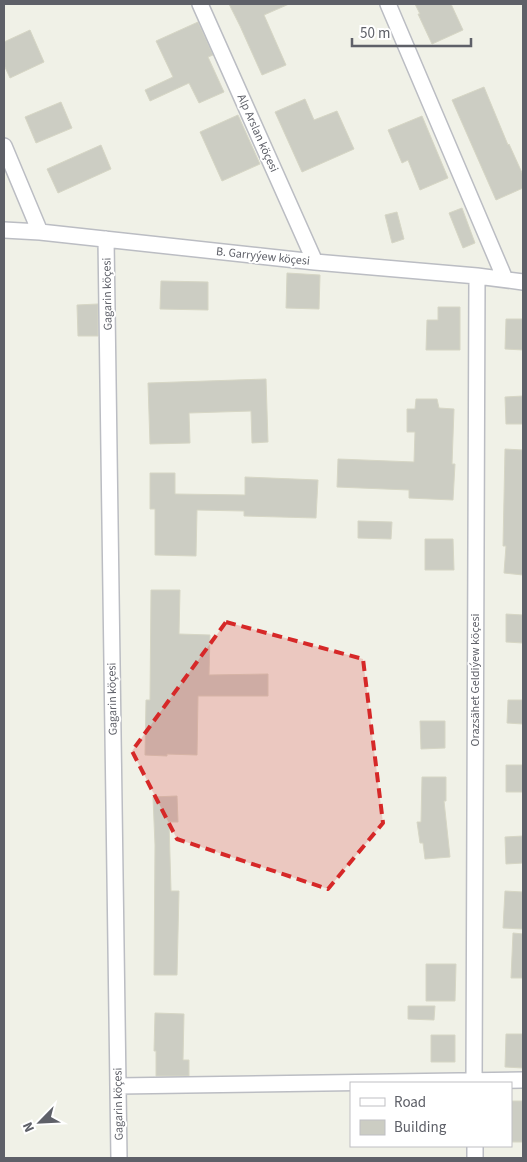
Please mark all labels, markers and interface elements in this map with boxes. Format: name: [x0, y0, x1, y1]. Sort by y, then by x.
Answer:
scale bar: [352, 15, 471, 47]
text: 50 m: [360, 23, 390, 44]
street label: Alp Arslan köçesi: [233, 91, 282, 175]
street label: B. Garryýew köçesi: [215, 243, 311, 270]
street label: Gagarin köçesi: [98, 257, 117, 331]
street label: Orazsähet Geldiýew köçesi: [467, 614, 484, 746]
street label: Gagarin köçesi: [103, 662, 122, 736]
street label: Gagarin köçesi: [109, 1067, 128, 1141]
legend: [350, 1082, 512, 1147]
text: Road: [394, 1092, 426, 1113]
north arrow: [15, 1097, 65, 1147]
text: Building: [394, 1117, 447, 1138]
text: N: [18, 1119, 40, 1135]

